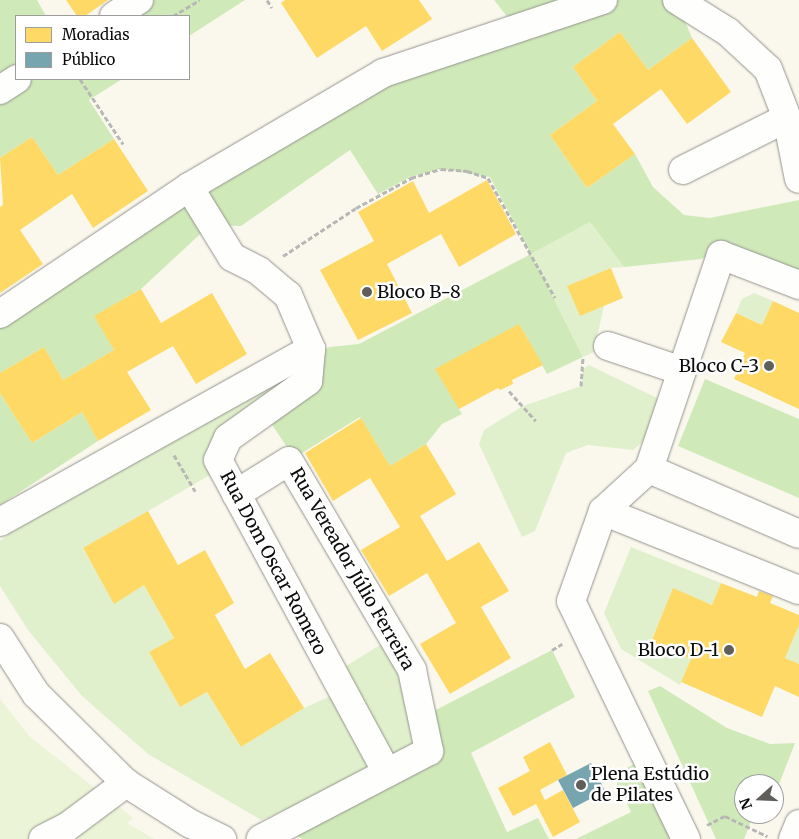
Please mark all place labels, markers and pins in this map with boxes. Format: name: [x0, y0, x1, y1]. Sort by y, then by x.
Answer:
place label: Bloco B-8: [377, 281, 461, 303]
marker: Bloco B-8: [361, 286, 373, 298]
place label: Bloco C-3: [679, 355, 759, 377]
marker: Bloco C-3: [763, 360, 775, 372]
place label: Bloco D-1: [638, 639, 719, 661]
marker: Bloco D-1: [723, 644, 735, 656]
place label: Plena Estúdio de Pilates: [591, 764, 709, 806]
marker: Plena Estúdio de Pilates: [575, 779, 587, 791]

